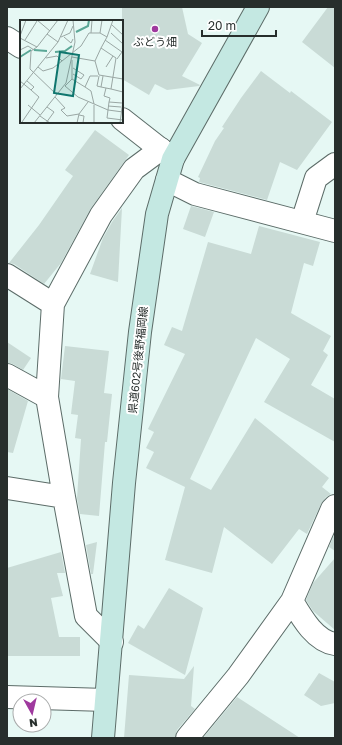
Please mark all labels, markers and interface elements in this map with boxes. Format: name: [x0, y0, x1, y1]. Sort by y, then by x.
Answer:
scale bar: [202, 12, 276, 38]
text: 20 m: [208, 18, 236, 33]
inset map: [20, 20, 123, 123]
marker: ぶどう畑: [150, 24, 160, 34]
place label: ぶどう畑: [133, 35, 177, 48]
street label: 県道602号後野福岡線: [125, 306, 150, 414]
north arrow: [12, 693, 52, 733]
text: N: [28, 716, 39, 730]

